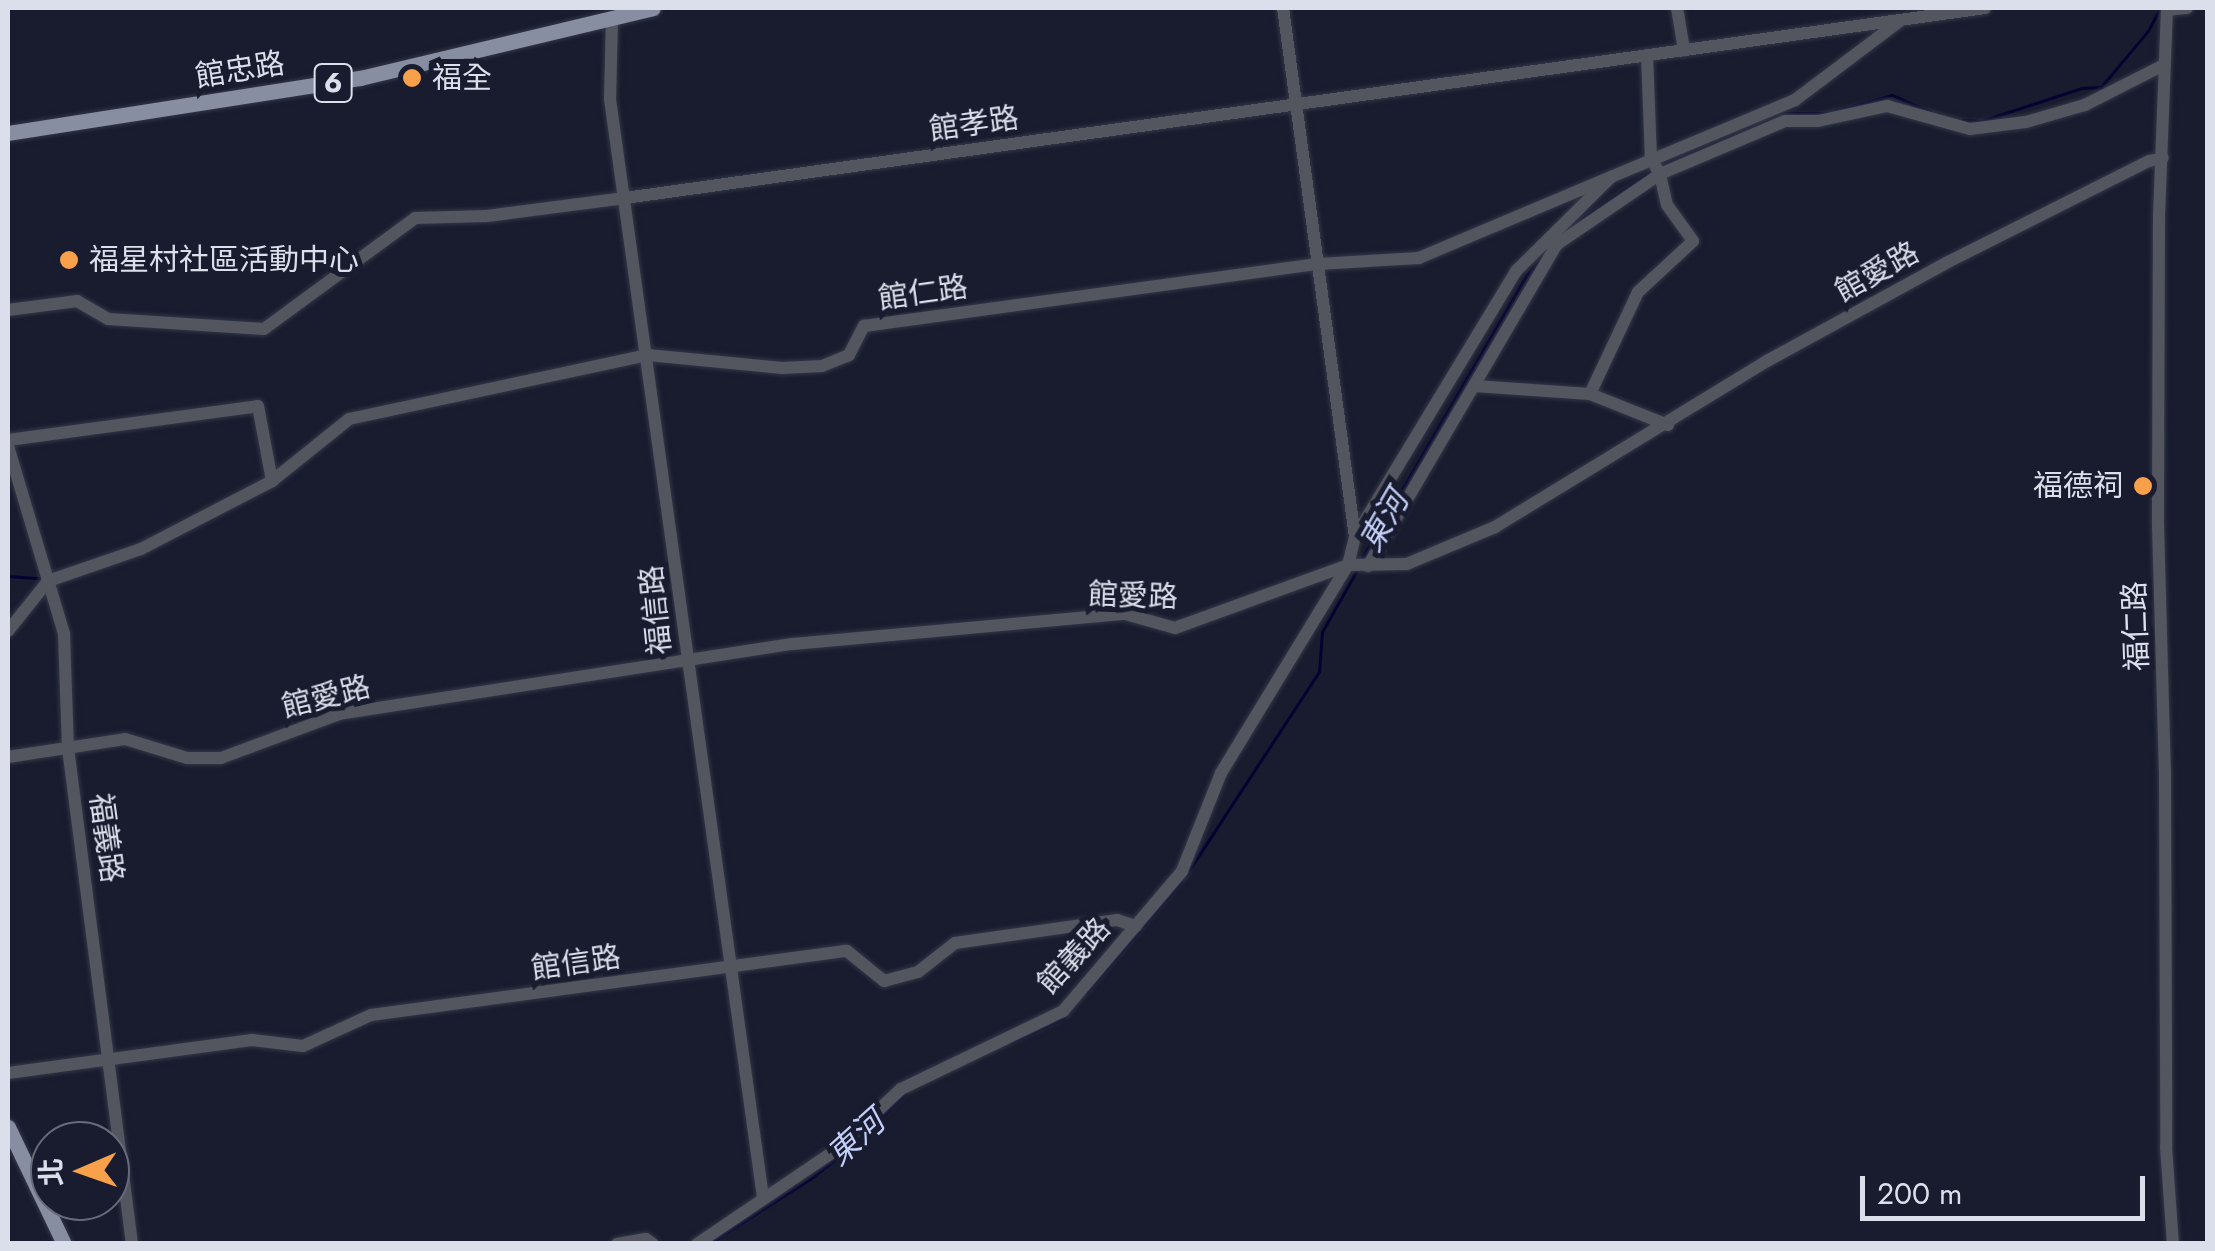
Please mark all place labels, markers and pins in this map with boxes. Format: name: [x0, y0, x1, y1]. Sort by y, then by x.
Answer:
place label: 福全: [432, 60, 492, 96]
marker: 福全: [401, 67, 423, 89]
place label: 福星村社區活動中心: [89, 242, 359, 278]
marker: 福星村社區活動中心: [58, 249, 80, 271]
place label: 福德祠: [2033, 468, 2123, 504]
marker: 福德祠: [2132, 475, 2154, 497]

